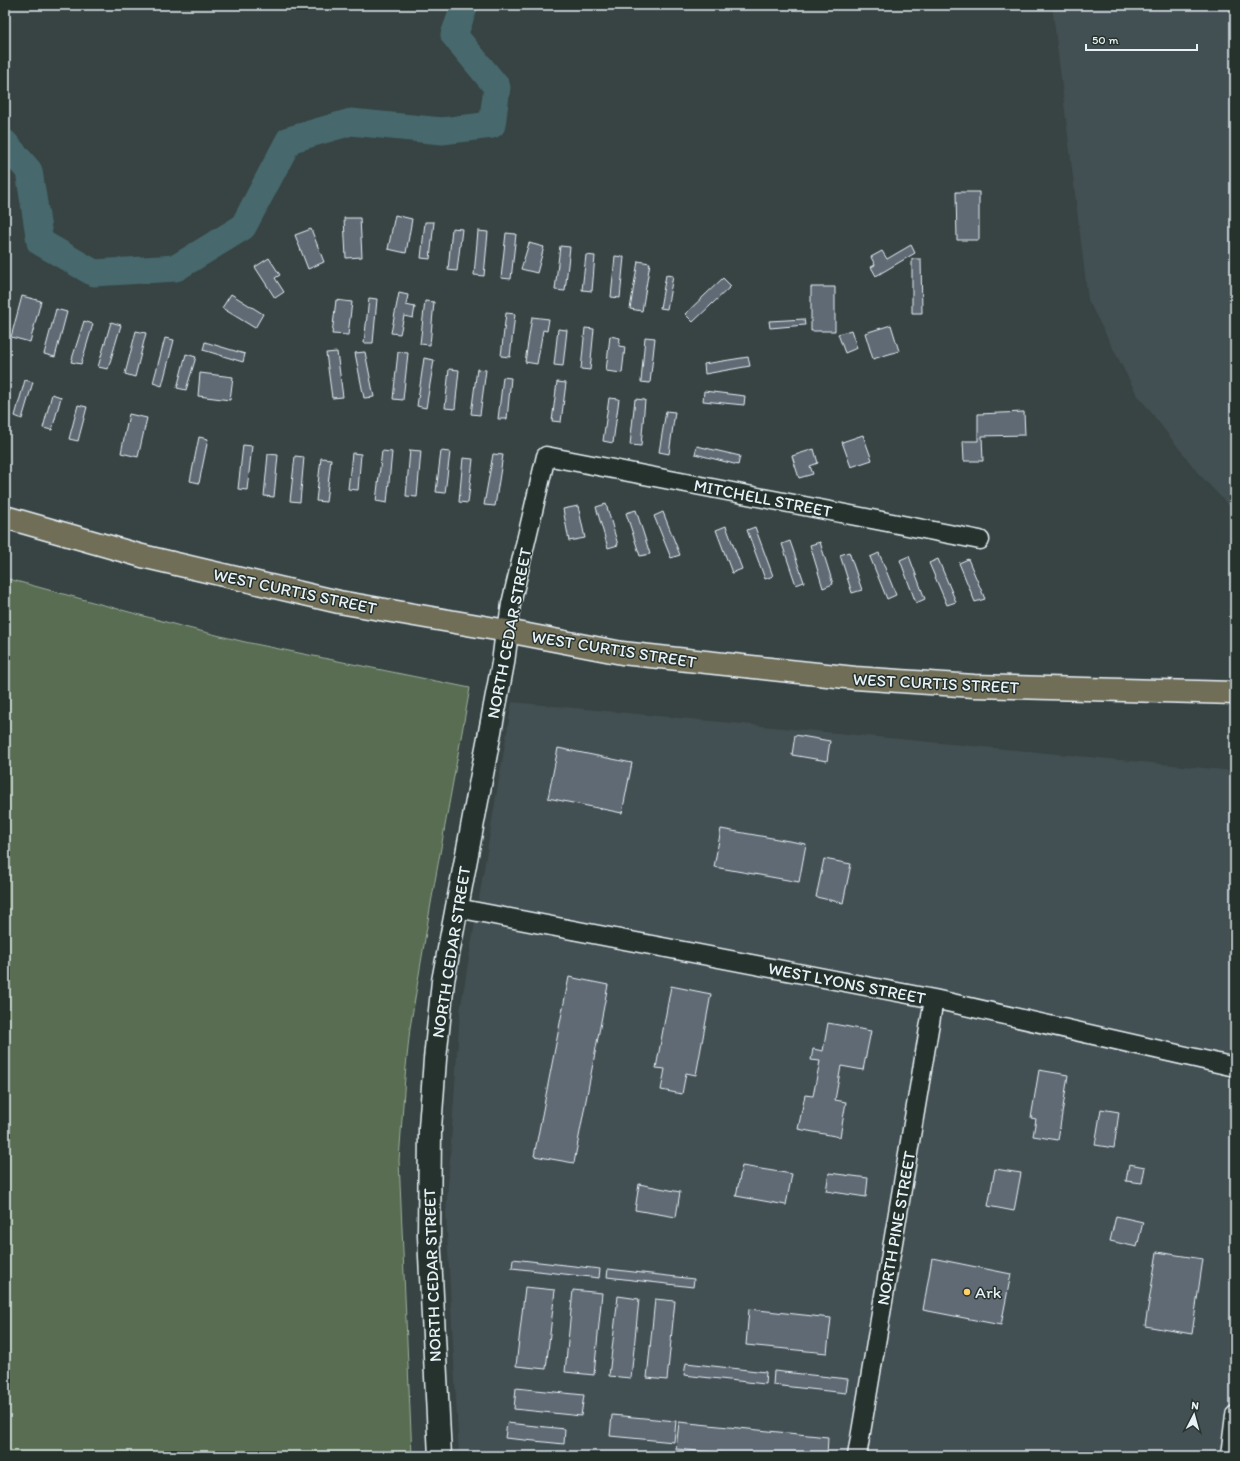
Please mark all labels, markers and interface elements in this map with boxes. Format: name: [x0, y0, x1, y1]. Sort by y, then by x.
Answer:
scale bar: [1086, 26, 1197, 52]
text: 50 m: [1092, 33, 1118, 47]
street label: MITCHELL STREET: [692, 475, 834, 521]
street label: NORTH CEDAR STREET: [483, 545, 535, 720]
street label: WEST CURTIS STREET: [211, 564, 379, 618]
street label: WEST CURTIS STREET: [530, 626, 698, 672]
street label: WEST CURTIS STREET: [852, 669, 1020, 697]
street label: NORTH CEDAR STREET: [428, 864, 475, 1039]
street label: WEST LYONS STREET: [767, 958, 928, 1008]
street label: NORTH PINE STREET: [873, 1149, 919, 1307]
street label: NORTH CEDAR STREET: [419, 1187, 445, 1362]
place label: Ark: [975, 1282, 1002, 1302]
marker: Ark: [962, 1287, 972, 1297]
north arrow: [1174, 1395, 1214, 1435]
text: N: [1191, 1399, 1199, 1412]

